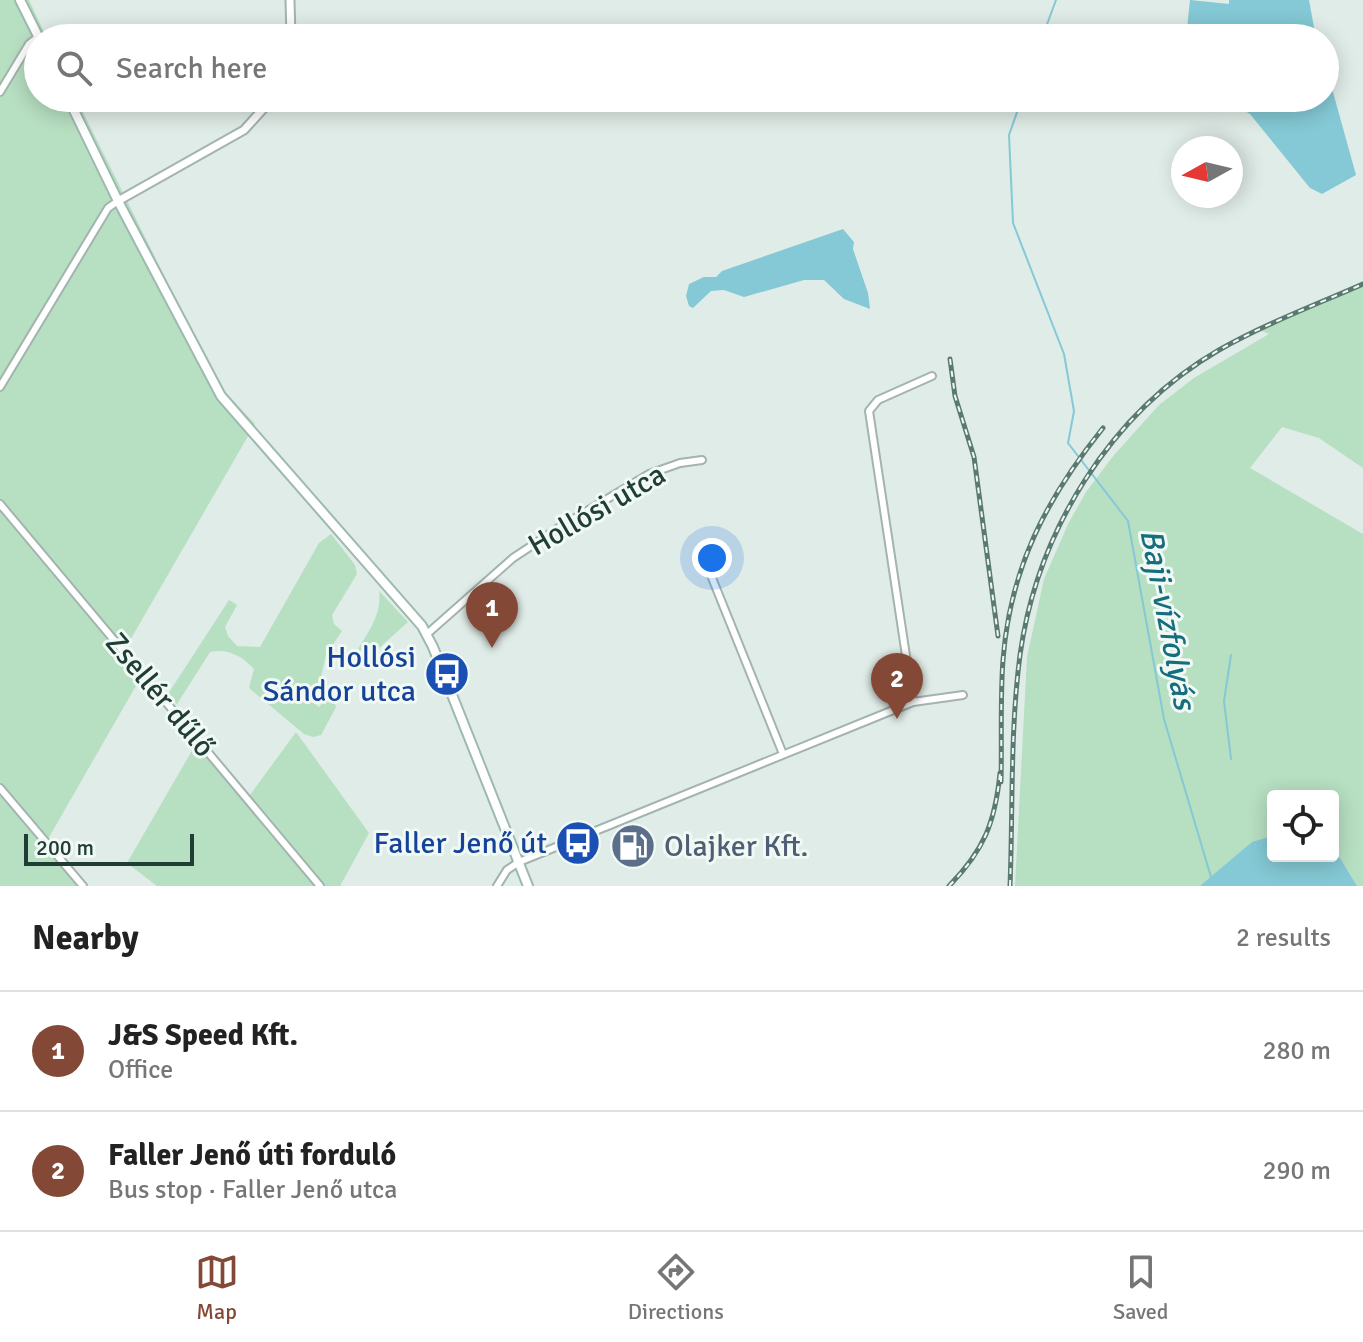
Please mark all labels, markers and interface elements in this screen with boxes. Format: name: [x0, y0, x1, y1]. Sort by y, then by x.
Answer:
search box: [24, 24, 1339, 112]
icon: search: [52, 46, 96, 90]
text: Search here: [116, 50, 267, 87]
north arrow: [1171, 136, 1243, 208]
street label: Hollósi utca: [522, 456, 672, 564]
water label: Baji-vízfolyás: [1131, 526, 1205, 715]
your location: [692, 538, 732, 578]
pin: 1: [466, 582, 518, 648]
street label: Zsellér dűlő: [97, 625, 223, 765]
place label: Hollósi Sándor utca: [263, 639, 416, 710]
bus stop icon: Hollósi Sándor utca: [423, 650, 471, 698]
pin: 2: [871, 653, 923, 719]
map controls: [1267, 790, 1339, 862]
button: locate: [1267, 790, 1339, 862]
bus stop icon: Faller Jenő út: [554, 819, 602, 867]
fuel station icon: Olajker Kft.: [609, 822, 657, 870]
place label: Faller Jenő út: [374, 825, 547, 862]
place label: Olajker Kft.: [664, 828, 808, 865]
scale bar: [24, 830, 194, 866]
text: 200 m: [36, 834, 94, 861]
text: Nearby: [32, 917, 139, 959]
text: 2 results: [1236, 922, 1331, 954]
text: J&S Speed Kft.: [108, 1017, 298, 1054]
text: 1: [51, 1035, 65, 1067]
text: 280 m: [1262, 1035, 1331, 1067]
text: Office: [108, 1054, 173, 1086]
text: Faller Jenő úti forduló: [108, 1137, 396, 1174]
text: 2: [51, 1155, 65, 1187]
text: 290 m: [1262, 1155, 1331, 1187]
text: Bus stop · Faller Jenő utca: [108, 1174, 397, 1206]
tab: Map: [195, 1250, 239, 1325]
tab: Directions: [628, 1250, 724, 1325]
tab: Saved: [1113, 1250, 1168, 1325]

